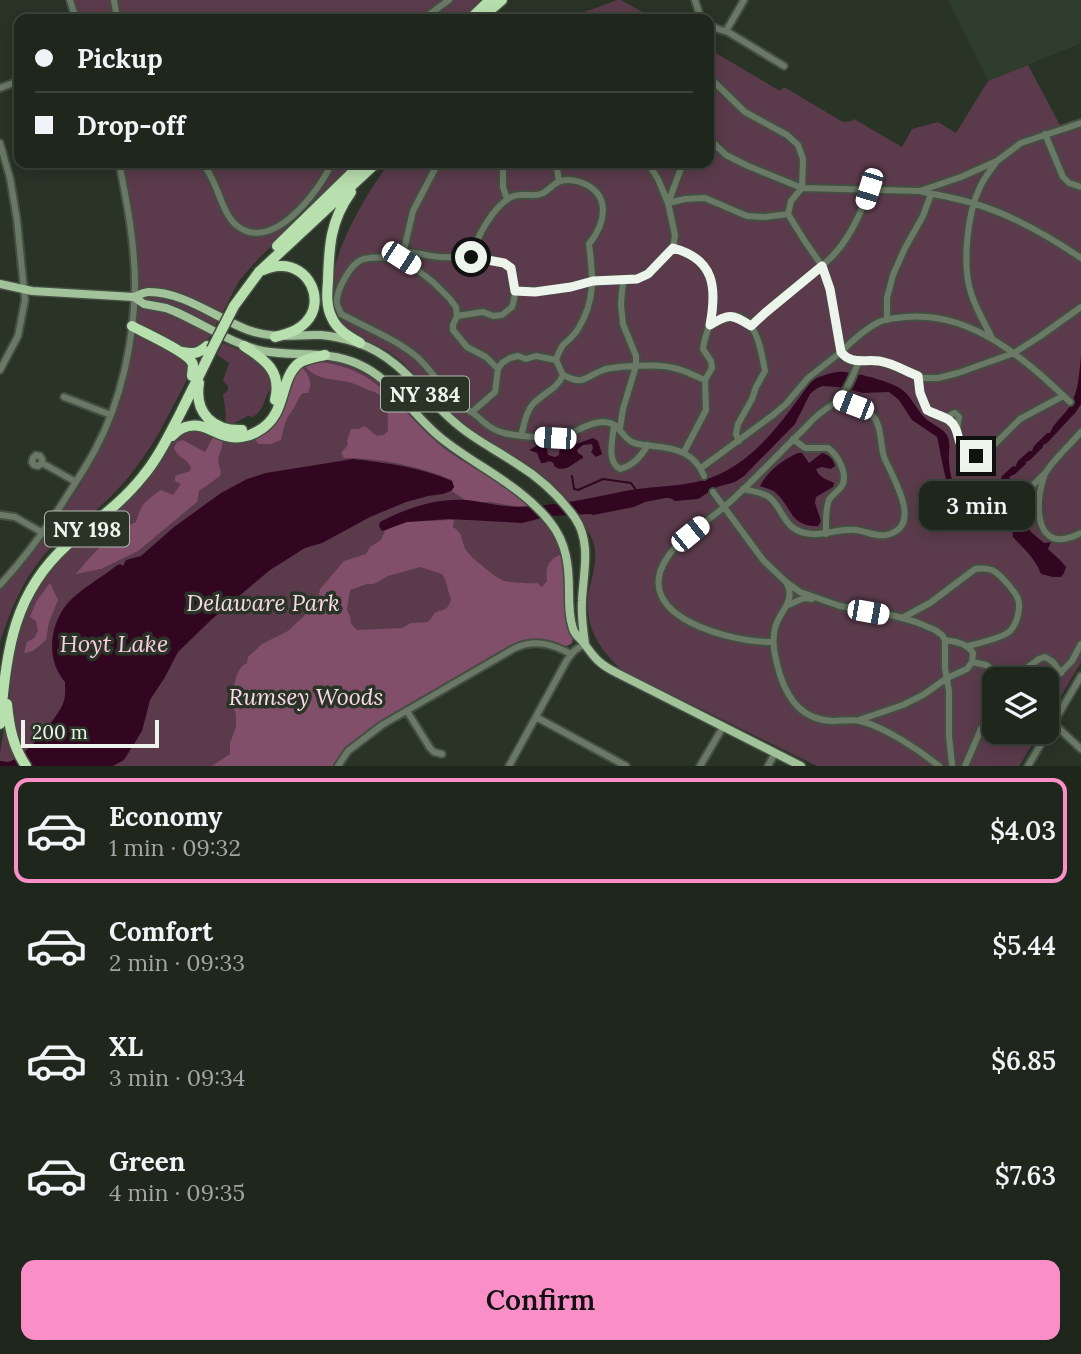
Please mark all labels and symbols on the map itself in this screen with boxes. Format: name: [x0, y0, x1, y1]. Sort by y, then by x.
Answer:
car: [853, 166, 886, 212]
car: [378, 238, 425, 278]
route start: [455, 241, 487, 273]
road number: NY 384: [381, 376, 469, 412]
car: [830, 388, 877, 422]
car: [534, 426, 577, 450]
route end: [960, 440, 992, 472]
callout: 3 min: [918, 480, 1034, 530]
road number: NY 198: [45, 512, 129, 546]
car: [668, 513, 713, 555]
park label: Delaware Park: [186, 588, 340, 617]
car: [846, 598, 891, 626]
water label: Hoyt Lake: [60, 628, 168, 659]
park label: Rumsey Woods: [229, 682, 383, 711]
scale bar: [21, 717, 159, 749]

